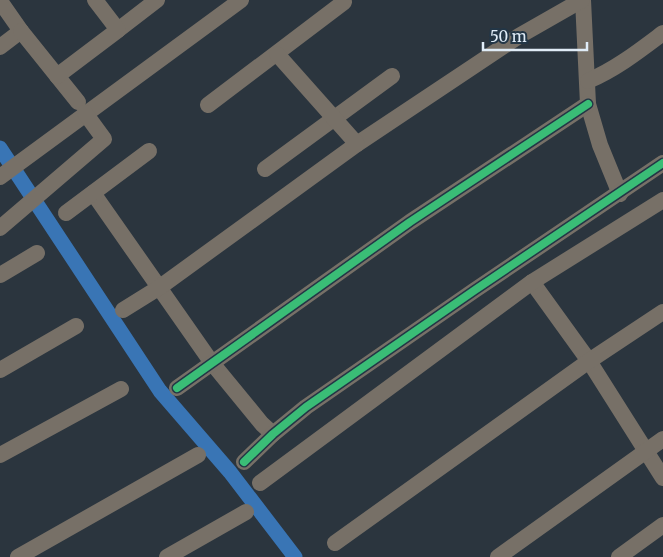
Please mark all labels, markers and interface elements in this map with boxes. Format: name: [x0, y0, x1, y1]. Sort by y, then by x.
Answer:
scale bar: [483, 20, 587, 52]
text: 50 m: [490, 27, 527, 46]

